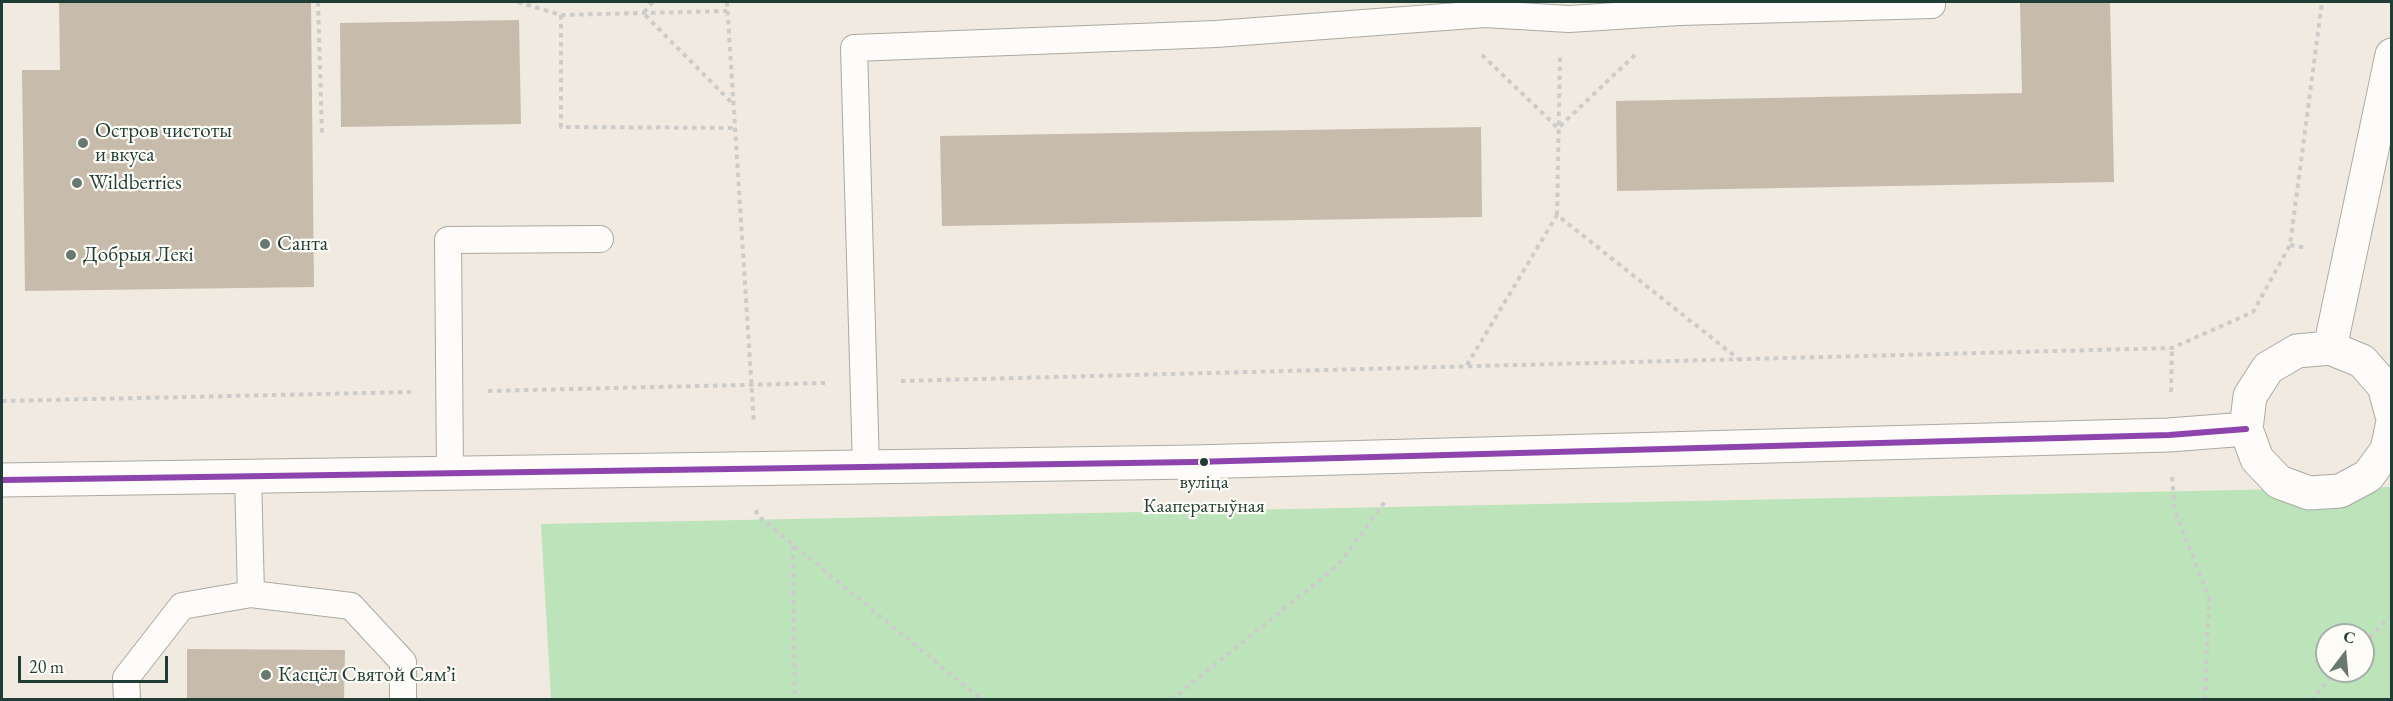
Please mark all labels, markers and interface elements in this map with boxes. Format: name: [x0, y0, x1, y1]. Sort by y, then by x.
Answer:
place label: Остров чистоты и вкуса: [95, 118, 232, 168]
marker: Остров чистоты и вкуса: [76, 136, 90, 150]
place label: Wildberries: [89, 170, 182, 196]
marker: Wildberries: [70, 176, 84, 190]
place label: Санта: [277, 231, 328, 257]
marker: Санта: [258, 237, 272, 251]
place label: Добрыя Лекі: [83, 242, 194, 268]
marker: Добрыя Лекі: [64, 248, 78, 262]
marker: вуліца Кааператыўная: [1198, 456, 1210, 468]
place label: вуліца Кааператыўная: [1143, 471, 1265, 518]
north arrow: [2315, 623, 2375, 683]
text: С: [2341, 625, 2358, 649]
scale bar: [21, 644, 171, 682]
text: 20 m: [29, 655, 64, 678]
place label: Касцёл Святой Сямʼі: [278, 662, 456, 688]
marker: Касцёл Святой Сямʼі: [259, 668, 273, 682]

